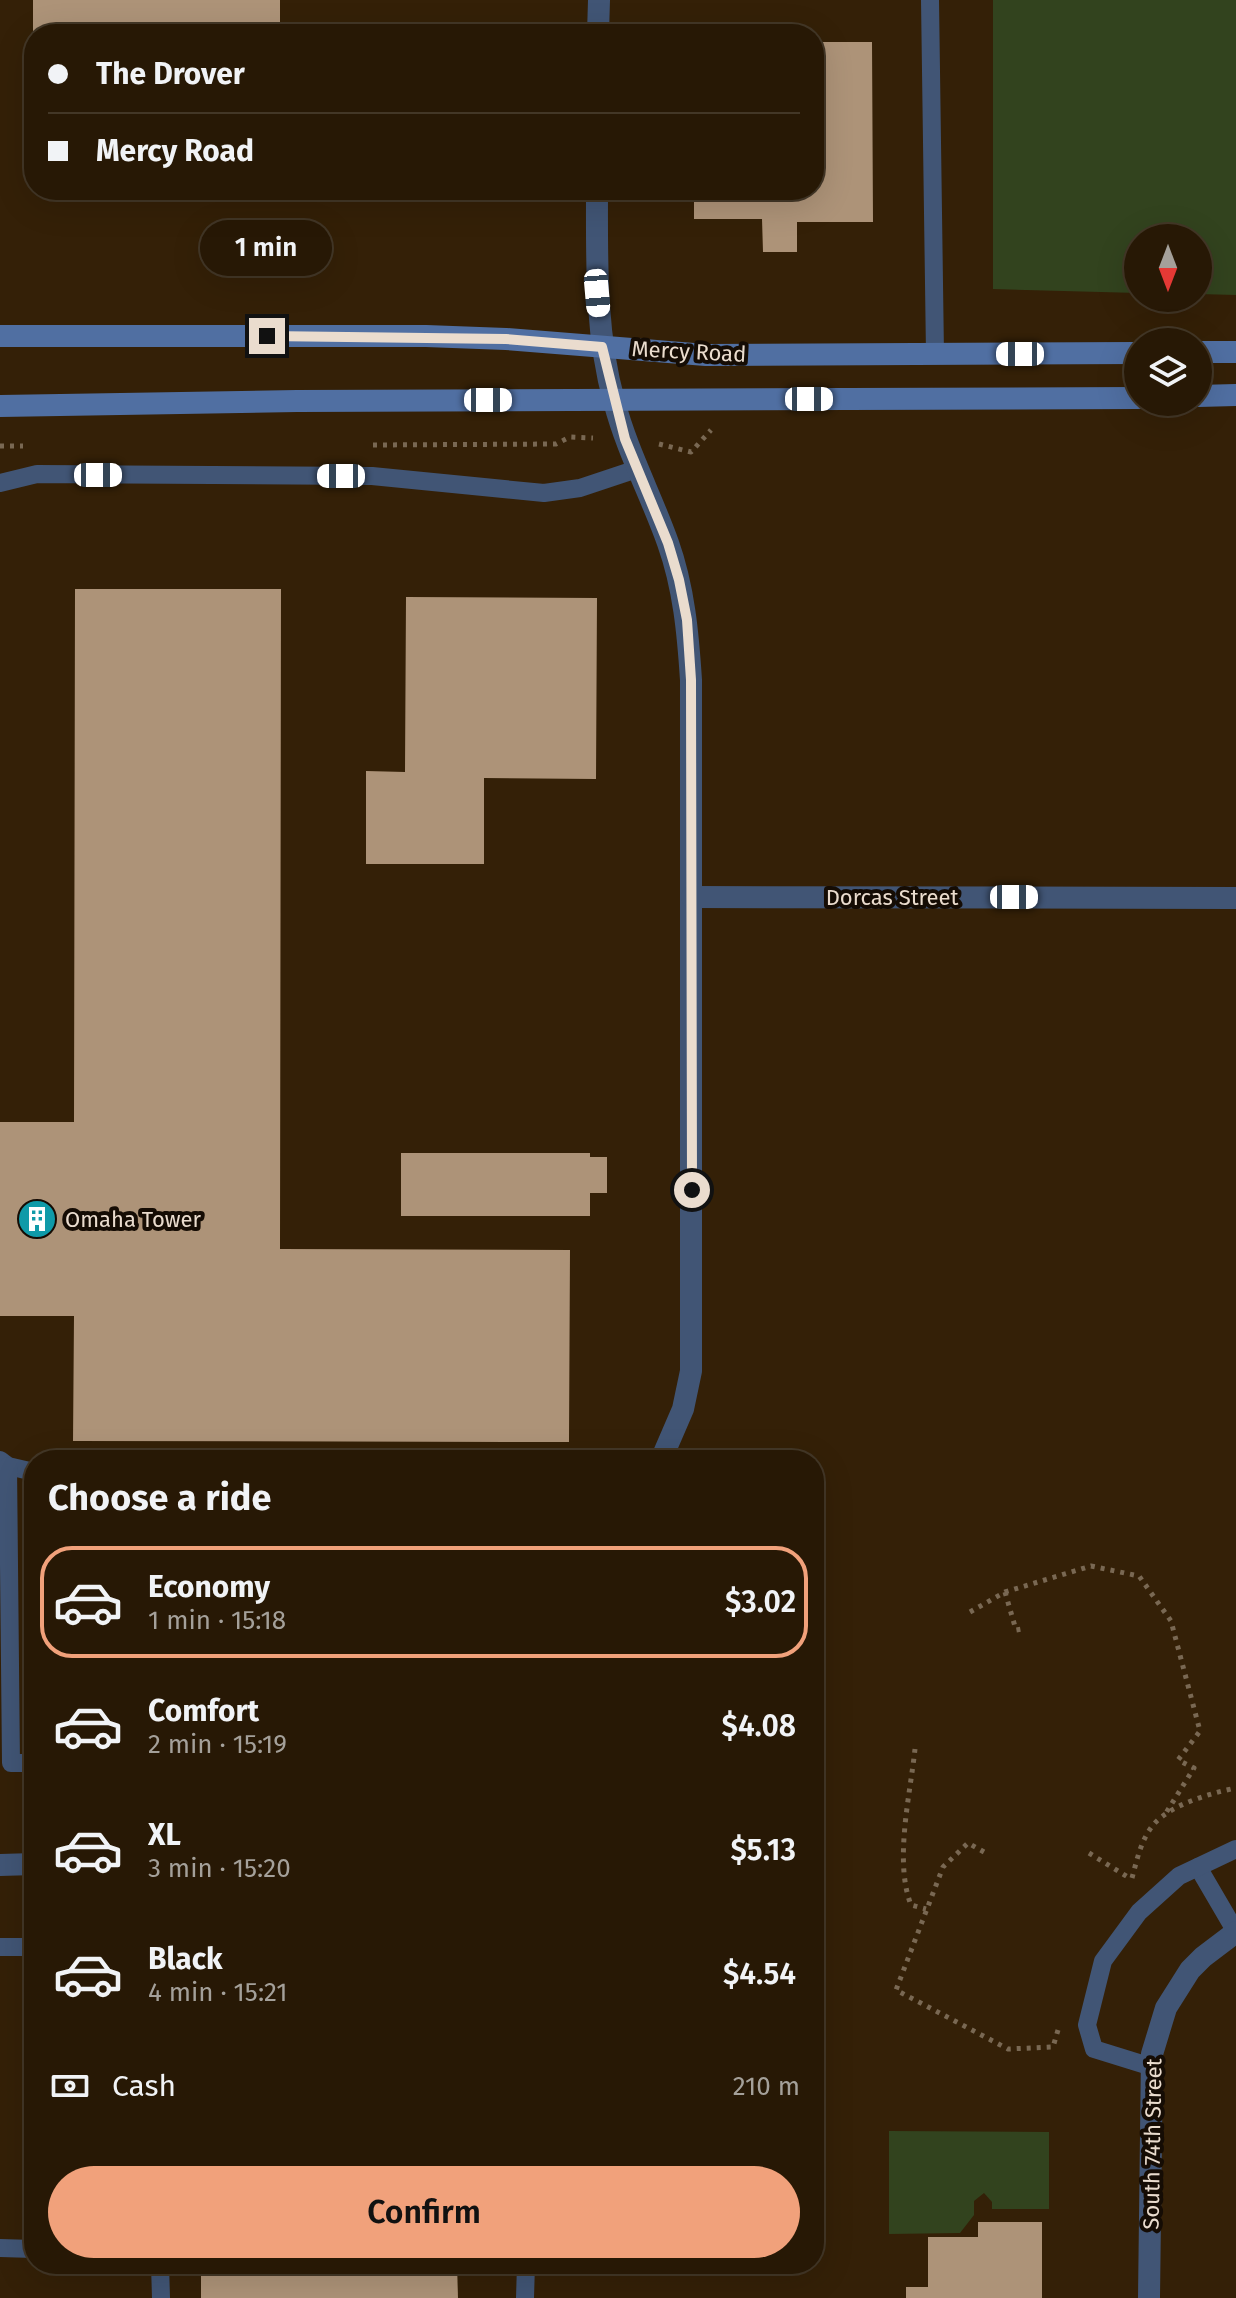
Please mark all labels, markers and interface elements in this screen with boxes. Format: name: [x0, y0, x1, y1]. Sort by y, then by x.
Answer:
text: The Drover: [96, 56, 245, 92]
text: Mercy Road: [96, 133, 254, 169]
callout: 1 min: [201, 220, 333, 276]
north arrow: [1124, 224, 1212, 312]
map controls: [1124, 224, 1212, 416]
text: 1 min: [235, 232, 297, 263]
car: [583, 268, 611, 318]
route end: [249, 318, 285, 354]
button: layers: [1124, 328, 1212, 416]
street label: Mercy Road: [631, 335, 747, 368]
car: [996, 342, 1044, 366]
car: [785, 387, 833, 411]
car: [464, 388, 512, 412]
car: [74, 463, 122, 487]
car: [317, 464, 365, 488]
street label: Dorcas Street: [826, 884, 958, 911]
car: [990, 885, 1038, 909]
route start: [674, 1172, 710, 1208]
building icon: Omaha Tower: [16, 1198, 58, 1240]
place label: Omaha Tower: [65, 1206, 202, 1233]
text: Choose a ride: [48, 1476, 271, 1520]
icon: car: [52, 1566, 124, 1638]
text: Economy: [148, 1569, 270, 1605]
text: $3.02: [725, 1584, 796, 1620]
text: 1 min · 15:18: [148, 1605, 286, 1636]
icon: car: [52, 1690, 124, 1762]
text: Comfort: [148, 1693, 259, 1729]
text: $4.08: [722, 1708, 796, 1744]
text: 2 min · 15:19: [148, 1729, 287, 1760]
icon: car: [52, 1814, 124, 1886]
text: XL: [148, 1817, 181, 1853]
text: $5.13: [731, 1832, 796, 1868]
text: 3 min · 15:20: [148, 1853, 291, 1884]
icon: car: [52, 1938, 124, 2010]
text: Black: [148, 1941, 223, 1977]
text: $4.54: [723, 1956, 796, 1992]
text: 4 min · 15:21: [148, 1977, 288, 2008]
street label: South 74th Street: [1138, 2058, 1167, 2230]
icon: cash: [48, 2064, 92, 2108]
text: Cash: [112, 2068, 176, 2104]
text: 210 m: [733, 2071, 800, 2102]
button: Confirm: [48, 2166, 800, 2258]

